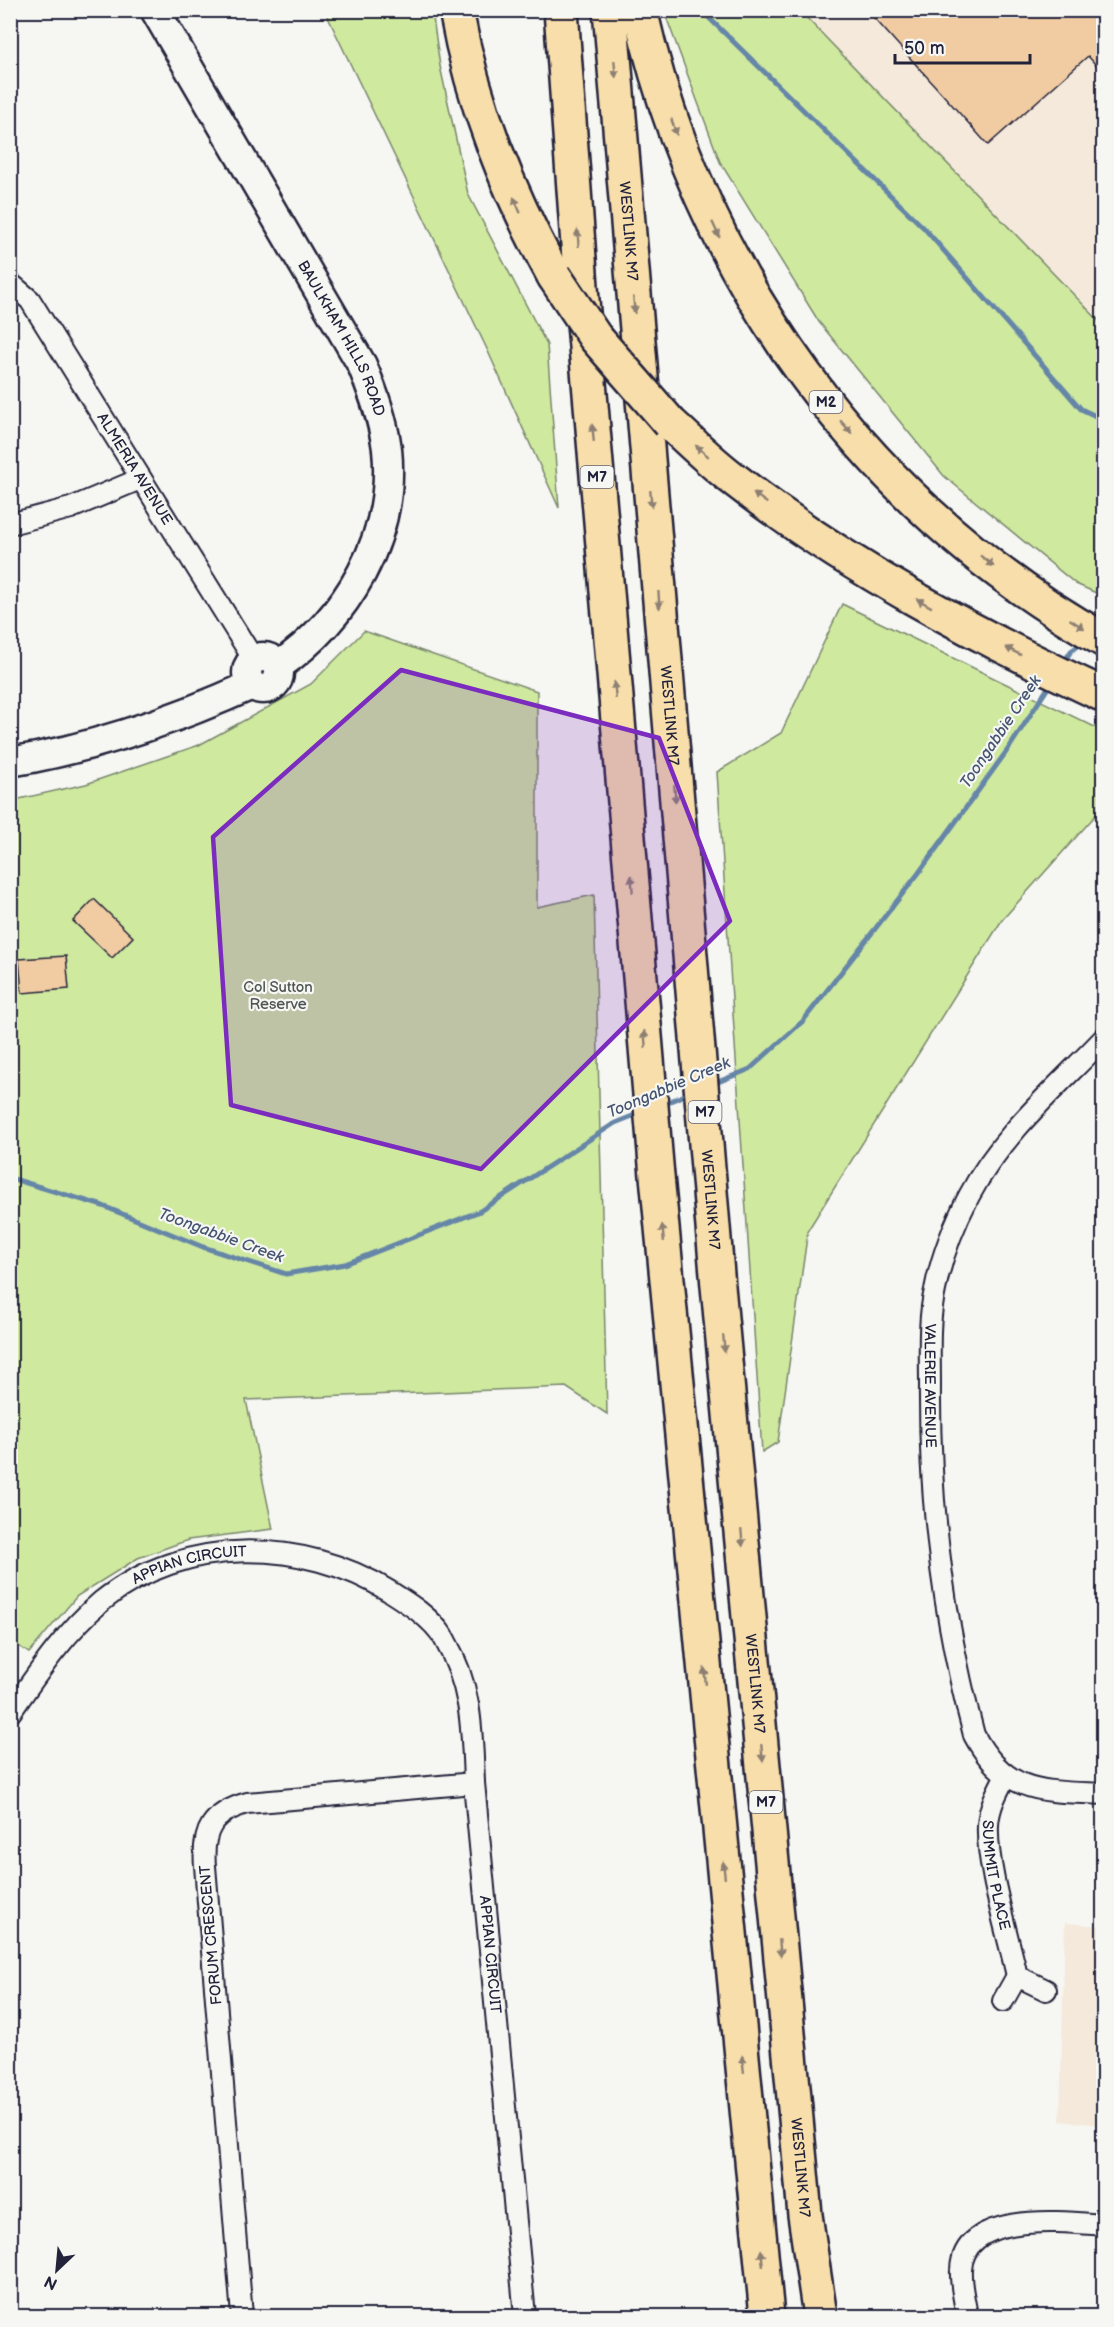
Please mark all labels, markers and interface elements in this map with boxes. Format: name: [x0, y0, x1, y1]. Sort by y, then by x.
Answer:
scale bar: [895, 27, 1030, 65]
text: 50 m: [904, 38, 945, 59]
one-way arrow: [610, 59, 620, 78]
one-way arrow: [670, 118, 680, 136]
street label: WESTLINK M7: [615, 181, 642, 282]
one-way arrow: [513, 197, 522, 214]
one-way arrow: [711, 221, 720, 238]
one-way arrow: [574, 229, 583, 248]
street label: BAULKHAM HILLS ROAD: [294, 257, 389, 418]
one-way arrow: [630, 296, 639, 315]
road number: M2: [810, 391, 842, 413]
street label: ALMERIA AVENUE: [93, 409, 177, 528]
one-way arrow: [839, 419, 852, 434]
one-way arrow: [589, 423, 598, 442]
one-way arrow: [694, 444, 709, 458]
road number: M7: [580, 466, 614, 488]
one-way arrow: [646, 490, 656, 509]
one-way arrow: [752, 493, 767, 505]
one-way arrow: [979, 555, 994, 567]
one-way arrow: [655, 591, 664, 610]
one-way arrow: [916, 598, 933, 608]
one-way arrow: [1068, 619, 1085, 630]
one-way arrow: [1004, 646, 1021, 656]
street label: WESTLINK M7: [656, 665, 683, 767]
water label: Toongabbie Creek: [956, 671, 1046, 792]
one-way arrow: [610, 680, 620, 699]
one-way arrow: [670, 785, 680, 804]
one-way arrow: [627, 875, 637, 894]
park label: Col Sutton Reserve: [243, 978, 313, 1014]
one-way arrow: [640, 1029, 650, 1048]
water label: Toongabbie Creek: [605, 1053, 734, 1122]
road number: M7: [688, 1101, 722, 1123]
street label: WESTLINK M7: [697, 1149, 724, 1251]
water label: Toongabbie Creek: [156, 1205, 287, 1268]
one-way arrow: [658, 1223, 668, 1242]
street label: VALERIE AVENUE: [920, 1323, 940, 1448]
one-way arrow: [719, 1335, 729, 1354]
one-way arrow: [737, 1529, 747, 1548]
street label: APPIAN CIRCUIT: [129, 1542, 247, 1589]
street label: WESTLINK M7: [741, 1633, 769, 1735]
one-way arrow: [700, 1666, 710, 1685]
one-way arrow: [757, 1744, 767, 1763]
road number: M7: [750, 1791, 783, 1813]
street label: SUMMIT PLACE: [978, 1820, 1015, 1932]
one-way arrow: [719, 1861, 729, 1880]
street label: FORUM CRESCENT: [195, 1864, 227, 2006]
street label: APPIAN CIRCUIT: [475, 1895, 506, 2014]
one-way arrow: [775, 1938, 785, 1957]
one-way arrow: [738, 2055, 748, 2074]
street label: WESTLINK M7: [786, 2117, 815, 2219]
north arrow: [27, 2240, 87, 2300]
one-way arrow: [757, 2249, 767, 2268]
text: N: [42, 2271, 61, 2293]

